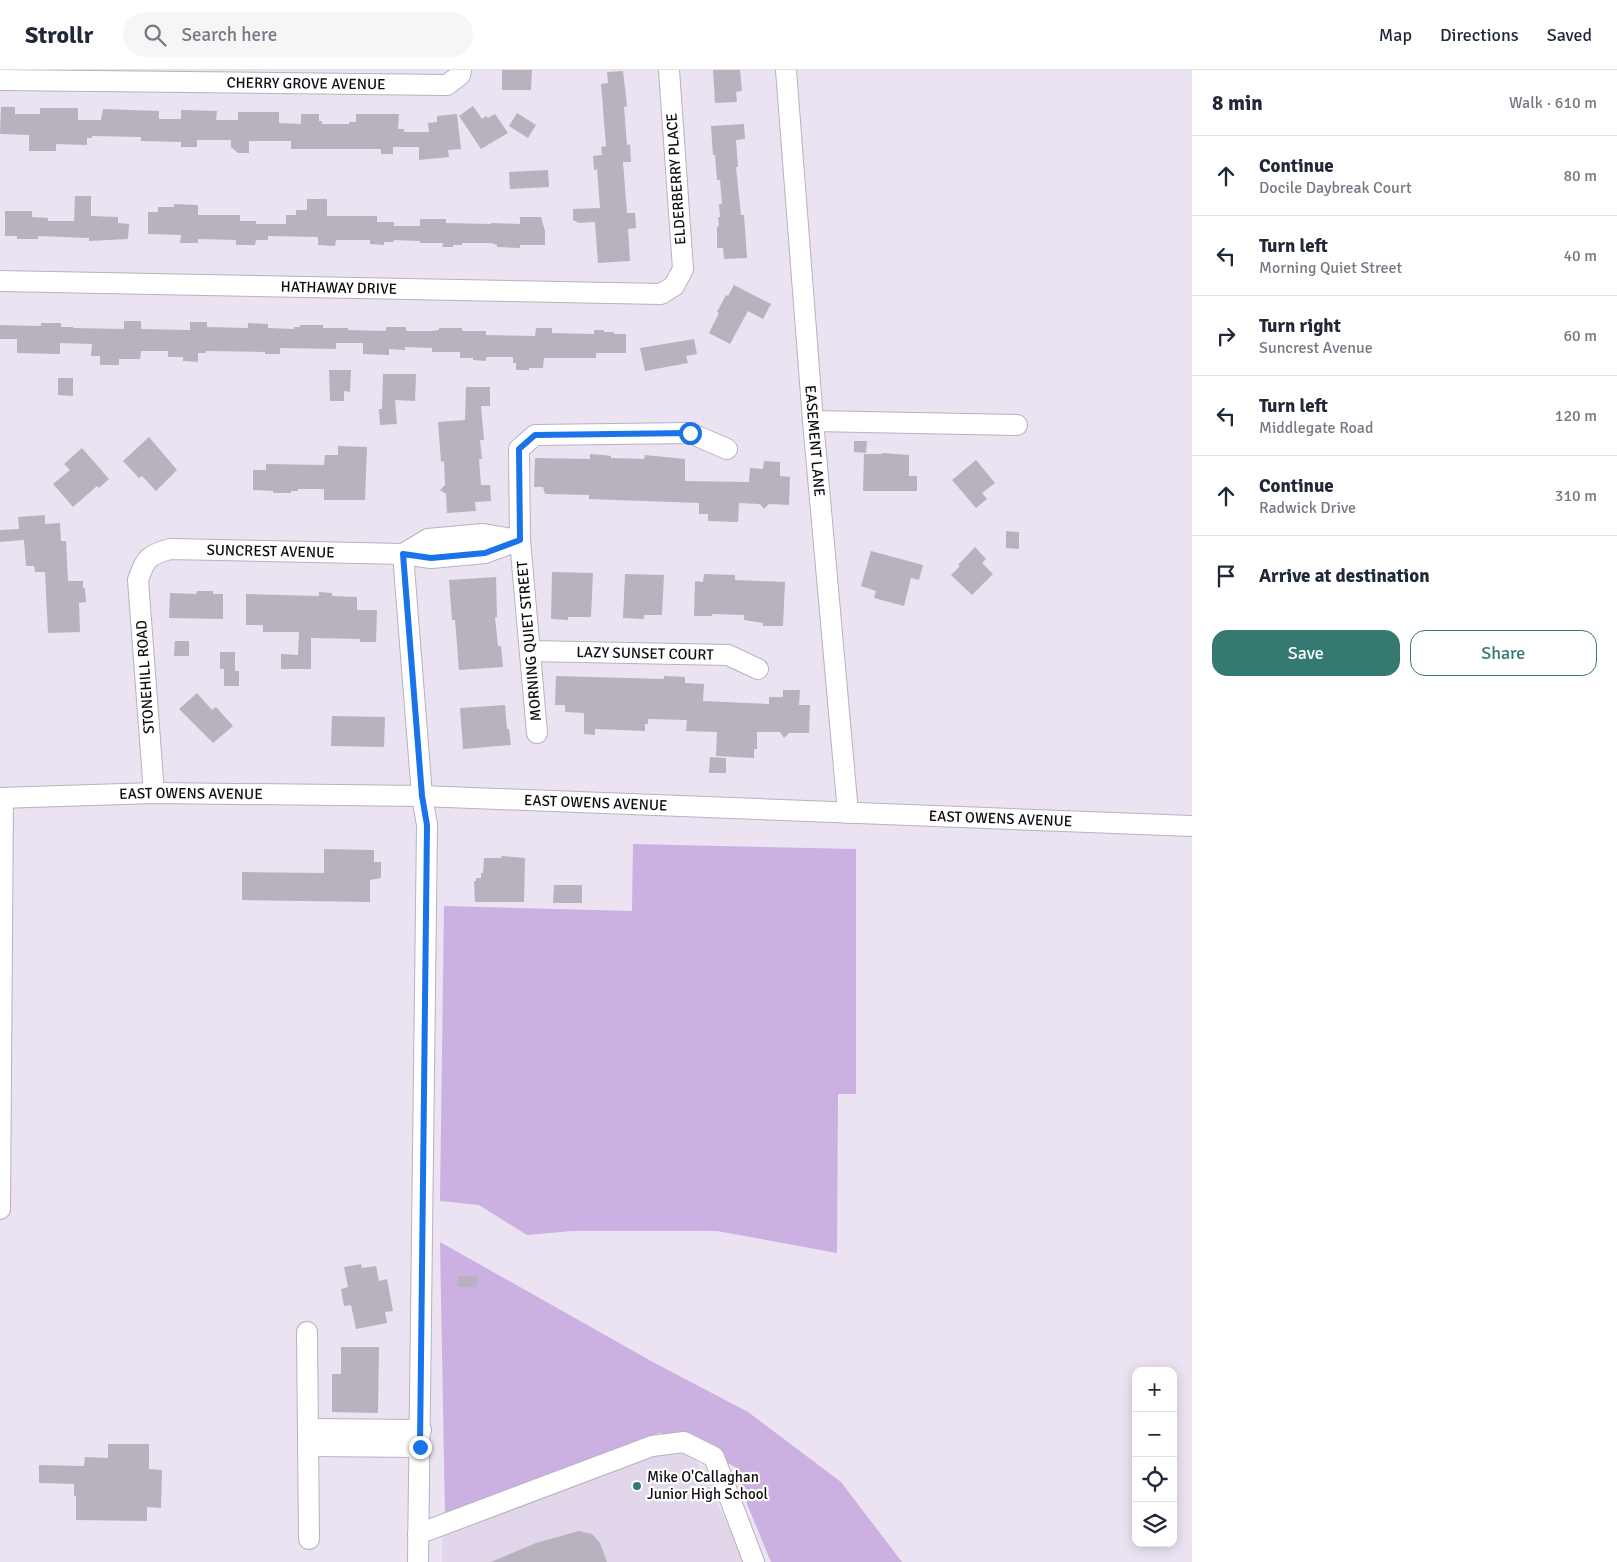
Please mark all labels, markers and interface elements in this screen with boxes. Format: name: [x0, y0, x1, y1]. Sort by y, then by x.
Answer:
search box: [123, 12, 473, 57]
text: Strollr: [25, 20, 93, 50]
icon: search: [141, 21, 169, 49]
text: Search here: [181, 23, 277, 47]
text: Map: [1379, 24, 1412, 46]
text: Directions: [1440, 24, 1519, 46]
text: Saved: [1547, 24, 1592, 46]
street label: CHERRY GROVE AVENUE: [226, 74, 386, 93]
text: 8 min: [1212, 90, 1263, 116]
text: Walk · 610 m: [1509, 93, 1597, 113]
street label: ELDERBERRY PLACE: [662, 112, 690, 246]
text: Continue: [1259, 154, 1334, 178]
icon: ahead: [1212, 162, 1240, 190]
text: 80 m: [1563, 166, 1597, 186]
text: Docile Daybreak Court: [1259, 178, 1412, 198]
text: Turn left: [1259, 234, 1328, 258]
icon: left: [1212, 242, 1240, 270]
text: 40 m: [1563, 246, 1597, 266]
text: Morning Quiet Street: [1259, 258, 1402, 278]
street label: HATHAWAY DRIVE: [280, 278, 397, 298]
text: Turn right: [1259, 314, 1341, 338]
icon: right: [1212, 322, 1240, 350]
text: 60 m: [1563, 326, 1597, 346]
text: Suncrest Avenue: [1259, 338, 1373, 358]
street label: EASEMENT LANE: [801, 385, 829, 497]
text: Turn left: [1259, 394, 1328, 418]
icon: left: [1212, 402, 1240, 430]
text: 120 m: [1555, 406, 1597, 426]
text: Middlegate Road: [1259, 418, 1373, 438]
route start: [679, 422, 702, 445]
text: Continue: [1259, 474, 1334, 498]
icon: ahead: [1212, 482, 1240, 510]
text: 310 m: [1555, 486, 1597, 506]
text: Radwick Drive: [1259, 498, 1356, 518]
street label: SUNCREST AVENUE: [206, 541, 335, 562]
street label: MORNING QUIET STREET: [513, 560, 545, 722]
icon: arrive: [1212, 562, 1240, 590]
text: Arrive at destination: [1259, 564, 1430, 588]
street label: STONEHILL ROAD: [132, 620, 158, 734]
button: Save: [1212, 630, 1400, 676]
button: Share: [1410, 630, 1597, 676]
street label: LAZY SUNSET COURT: [576, 643, 714, 664]
street label: EAST OWENS AVENUE: [119, 784, 263, 803]
street label: EAST OWENS AVENUE: [524, 791, 668, 815]
street label: EAST OWENS AVENUE: [928, 807, 1073, 830]
map controls: [1132, 1367, 1177, 1547]
button: +: [1132, 1367, 1177, 1412]
button: −: [1132, 1412, 1177, 1457]
route end: [409, 1436, 432, 1459]
button: locate: [1132, 1457, 1177, 1502]
place label: Mike O'Callaghan Junior High School: [647, 1468, 768, 1503]
marker: Mike O'Callaghan Junior High School: [631, 1480, 643, 1492]
button: layers: [1132, 1502, 1177, 1547]

